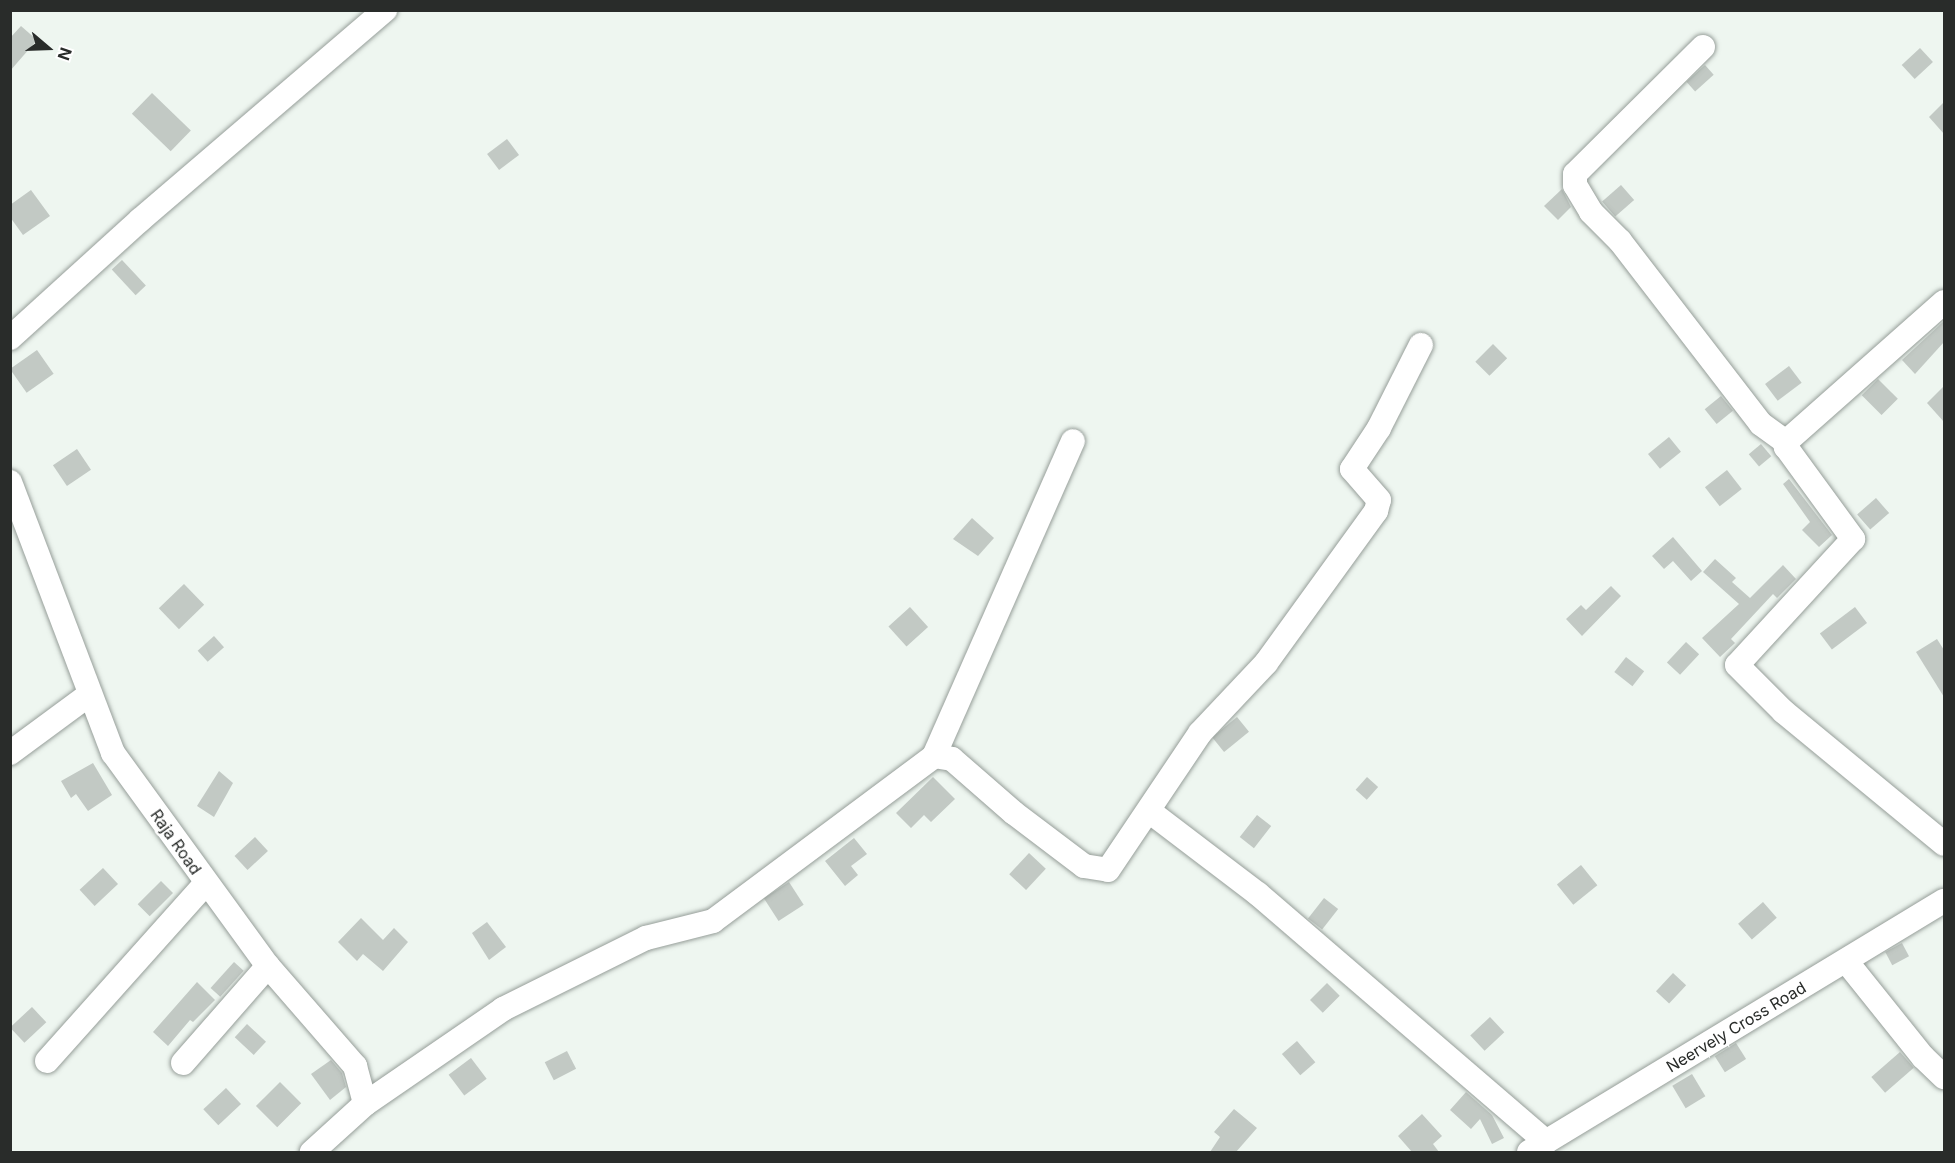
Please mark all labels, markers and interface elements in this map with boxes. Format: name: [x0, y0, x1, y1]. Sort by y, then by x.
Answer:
north arrow: [18, 18, 78, 78]
text: N: [54, 45, 76, 63]
street label: Raja Road: [147, 806, 205, 878]
street label: Neervely Cross Road: [1663, 978, 1809, 1076]

